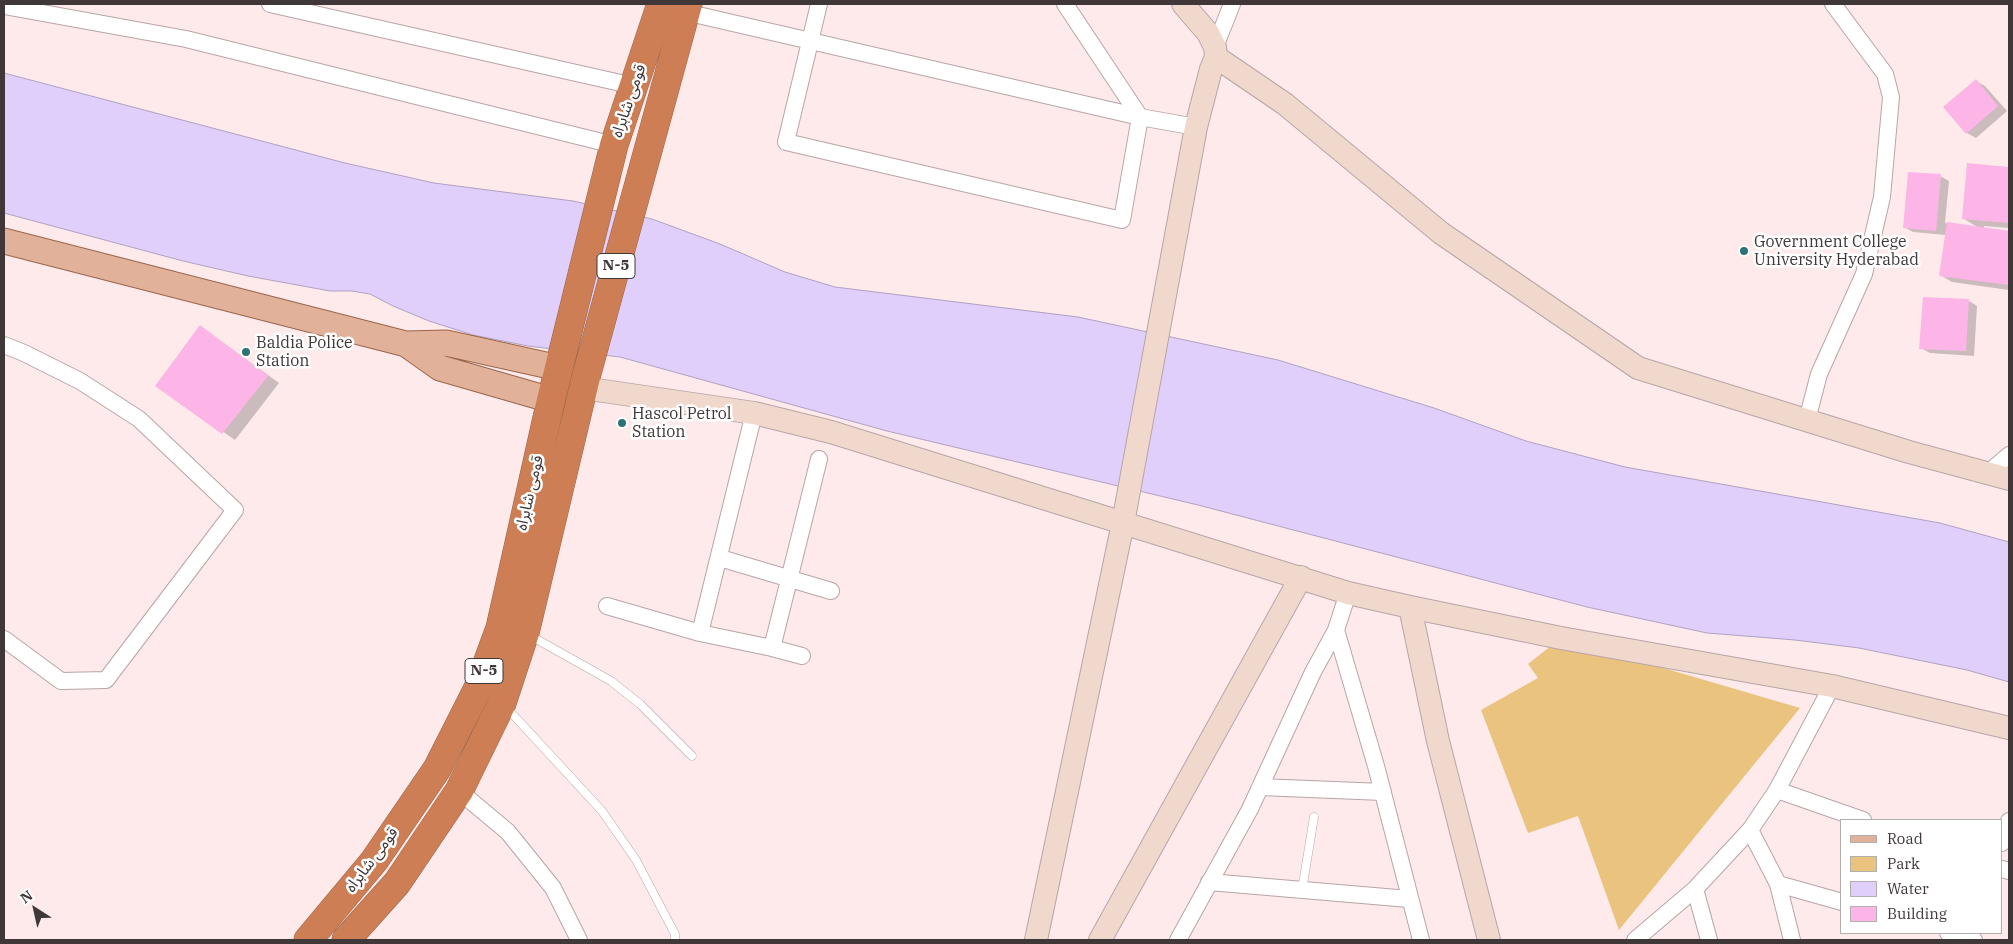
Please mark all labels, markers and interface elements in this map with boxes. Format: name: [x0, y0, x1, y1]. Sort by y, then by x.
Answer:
street label: قومی شاہراہ: [607, 62, 651, 140]
place label: Government College University Hyderabad: [1754, 232, 1919, 270]
marker: Government College University Hyderabad: [1738, 245, 1750, 257]
road number: N-5: [597, 254, 635, 278]
place label: Baldia Police Station: [256, 333, 353, 371]
marker: Baldia Police Station: [240, 346, 252, 358]
place label: Hascol Petrol Station: [632, 404, 732, 442]
marker: Hascol Petrol Station: [616, 417, 628, 429]
street label: قومی شاہراہ: [512, 454, 548, 532]
road number: N-5: [465, 658, 503, 684]
legend: [1840, 819, 2003, 934]
street label: قومی شاہراہ: [341, 824, 403, 896]
text: Road: [1887, 829, 1923, 848]
text: Park: [1887, 854, 1920, 873]
text: Water: [1887, 879, 1929, 898]
north arrow: [10, 884, 60, 934]
text: N: [17, 886, 36, 907]
text: Building: [1887, 904, 1947, 923]

